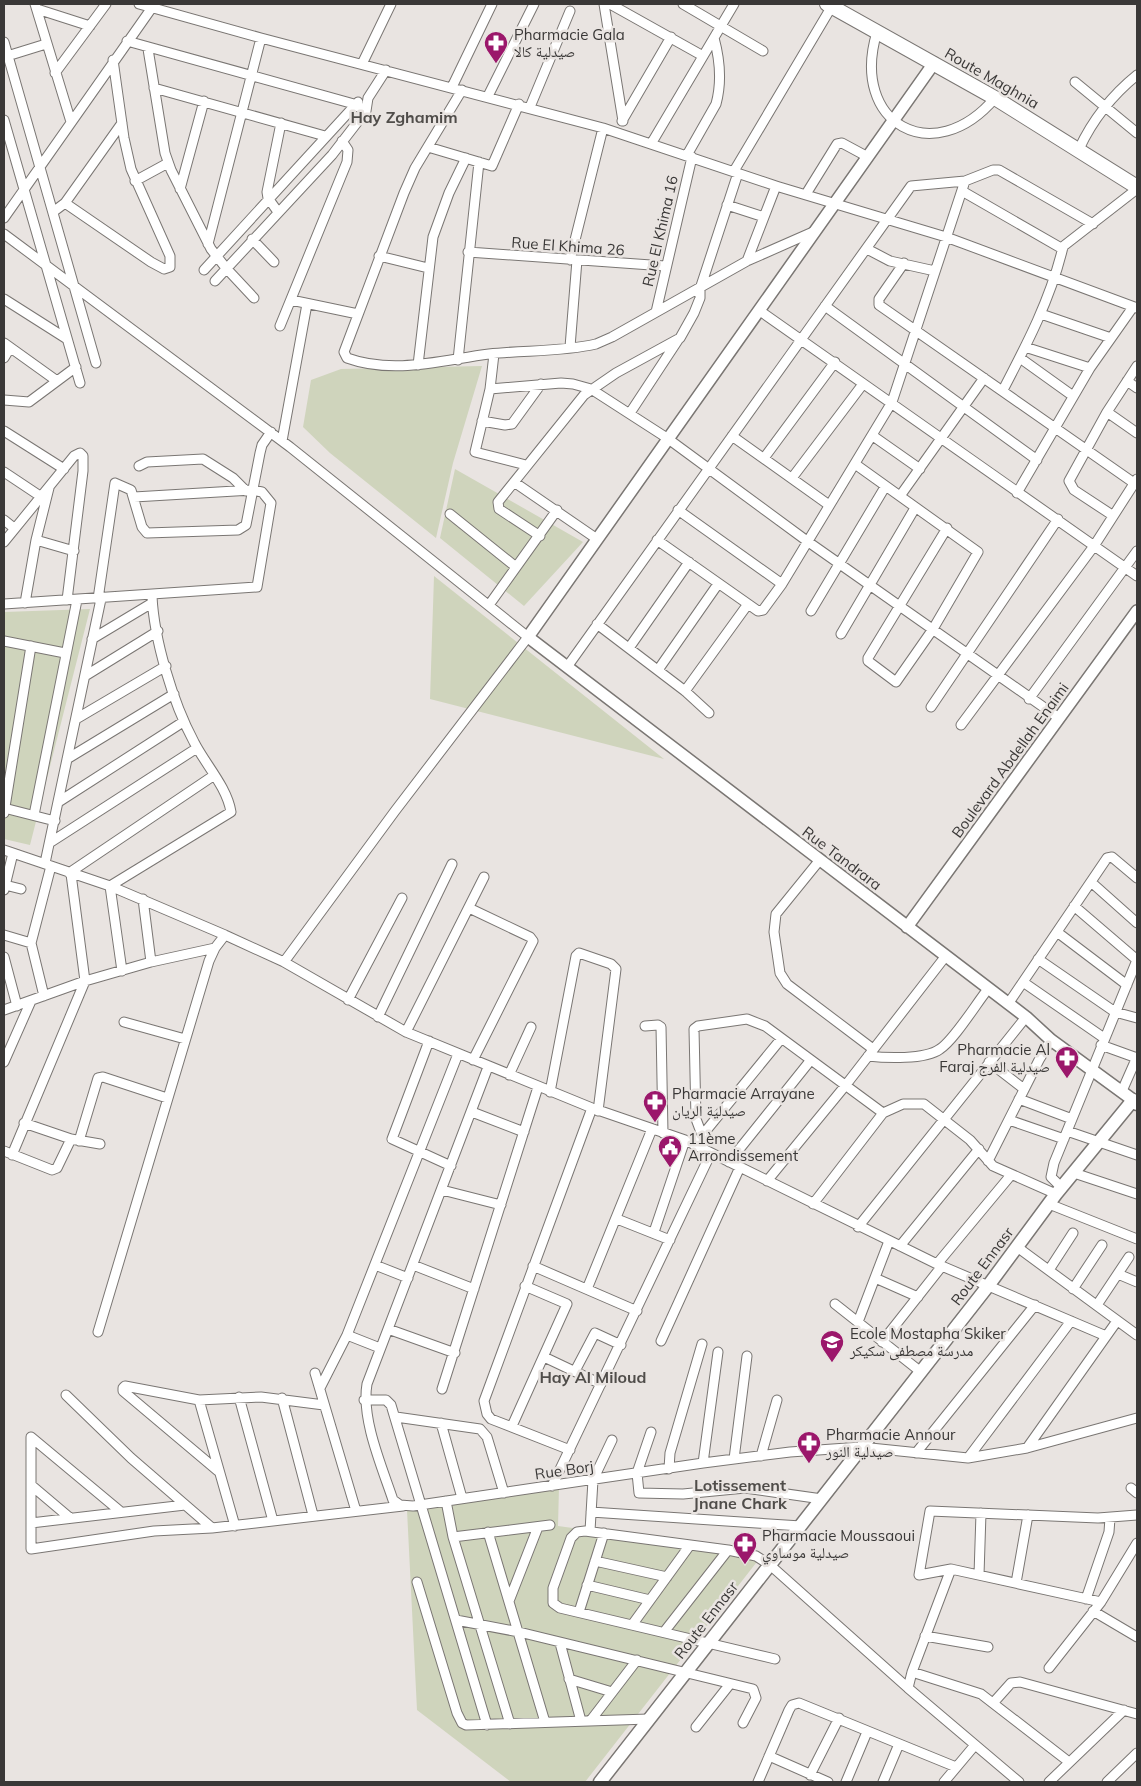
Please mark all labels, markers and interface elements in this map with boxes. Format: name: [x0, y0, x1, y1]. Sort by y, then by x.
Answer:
place label: Pharmacie Gala صيدلية كالا: [514, 25, 625, 61]
pharmacy icon: Pharmacie Gala صيدلية كالا: [483, 30, 509, 64]
street label: Route Maghnia: [941, 43, 1043, 113]
district label: Hay Zghamim: [350, 107, 458, 127]
street label: Rue El Khima 16: [638, 174, 682, 288]
street label: Rue El Khima 26: [511, 233, 625, 259]
street label: Boulevard Abdellah Enaimi: [947, 679, 1073, 841]
street label: Rue Tandrara: [799, 822, 885, 894]
place label: Pharmacie Al Faraj صيدلية الفرج: [939, 1040, 1050, 1077]
pharmacy icon: Pharmacie Al Faraj صيدلية الفرج: [1054, 1045, 1080, 1079]
place label: Pharmacie Arrayane صيدلية الريان: [672, 1084, 815, 1121]
pharmacy icon: Pharmacie Arrayane صيدلية الريان: [642, 1089, 668, 1123]
place label: 11ème Arrondissement: [688, 1129, 798, 1165]
public building icon: 11ème Arrondissement: [657, 1134, 683, 1168]
street label: Route Ennasr: [946, 1223, 1018, 1309]
place label: Ecole Mostapha Skiker مدرسة مصطفى سكيكر: [849, 1324, 1006, 1361]
school or university icon: Ecole Mostapha Skiker مدرسة مصطفى سكيكر: [819, 1329, 845, 1363]
district label: Hay Al Miloud: [539, 1367, 647, 1387]
place label: Pharmacie Annour صيدلية النور: [825, 1425, 956, 1461]
pharmacy icon: Pharmacie Annour صيدلية النور: [796, 1430, 822, 1464]
street label: Rue Borj: [534, 1456, 594, 1484]
district label: Lotissement Jnane Chark: [693, 1475, 788, 1513]
place label: Pharmacie Moussaoui صيدلية موساوي: [762, 1526, 915, 1564]
pharmacy icon: Pharmacie Moussaoui صيدلية موساوي: [732, 1531, 758, 1565]
street label: Route Ennasr: [670, 1577, 742, 1662]

